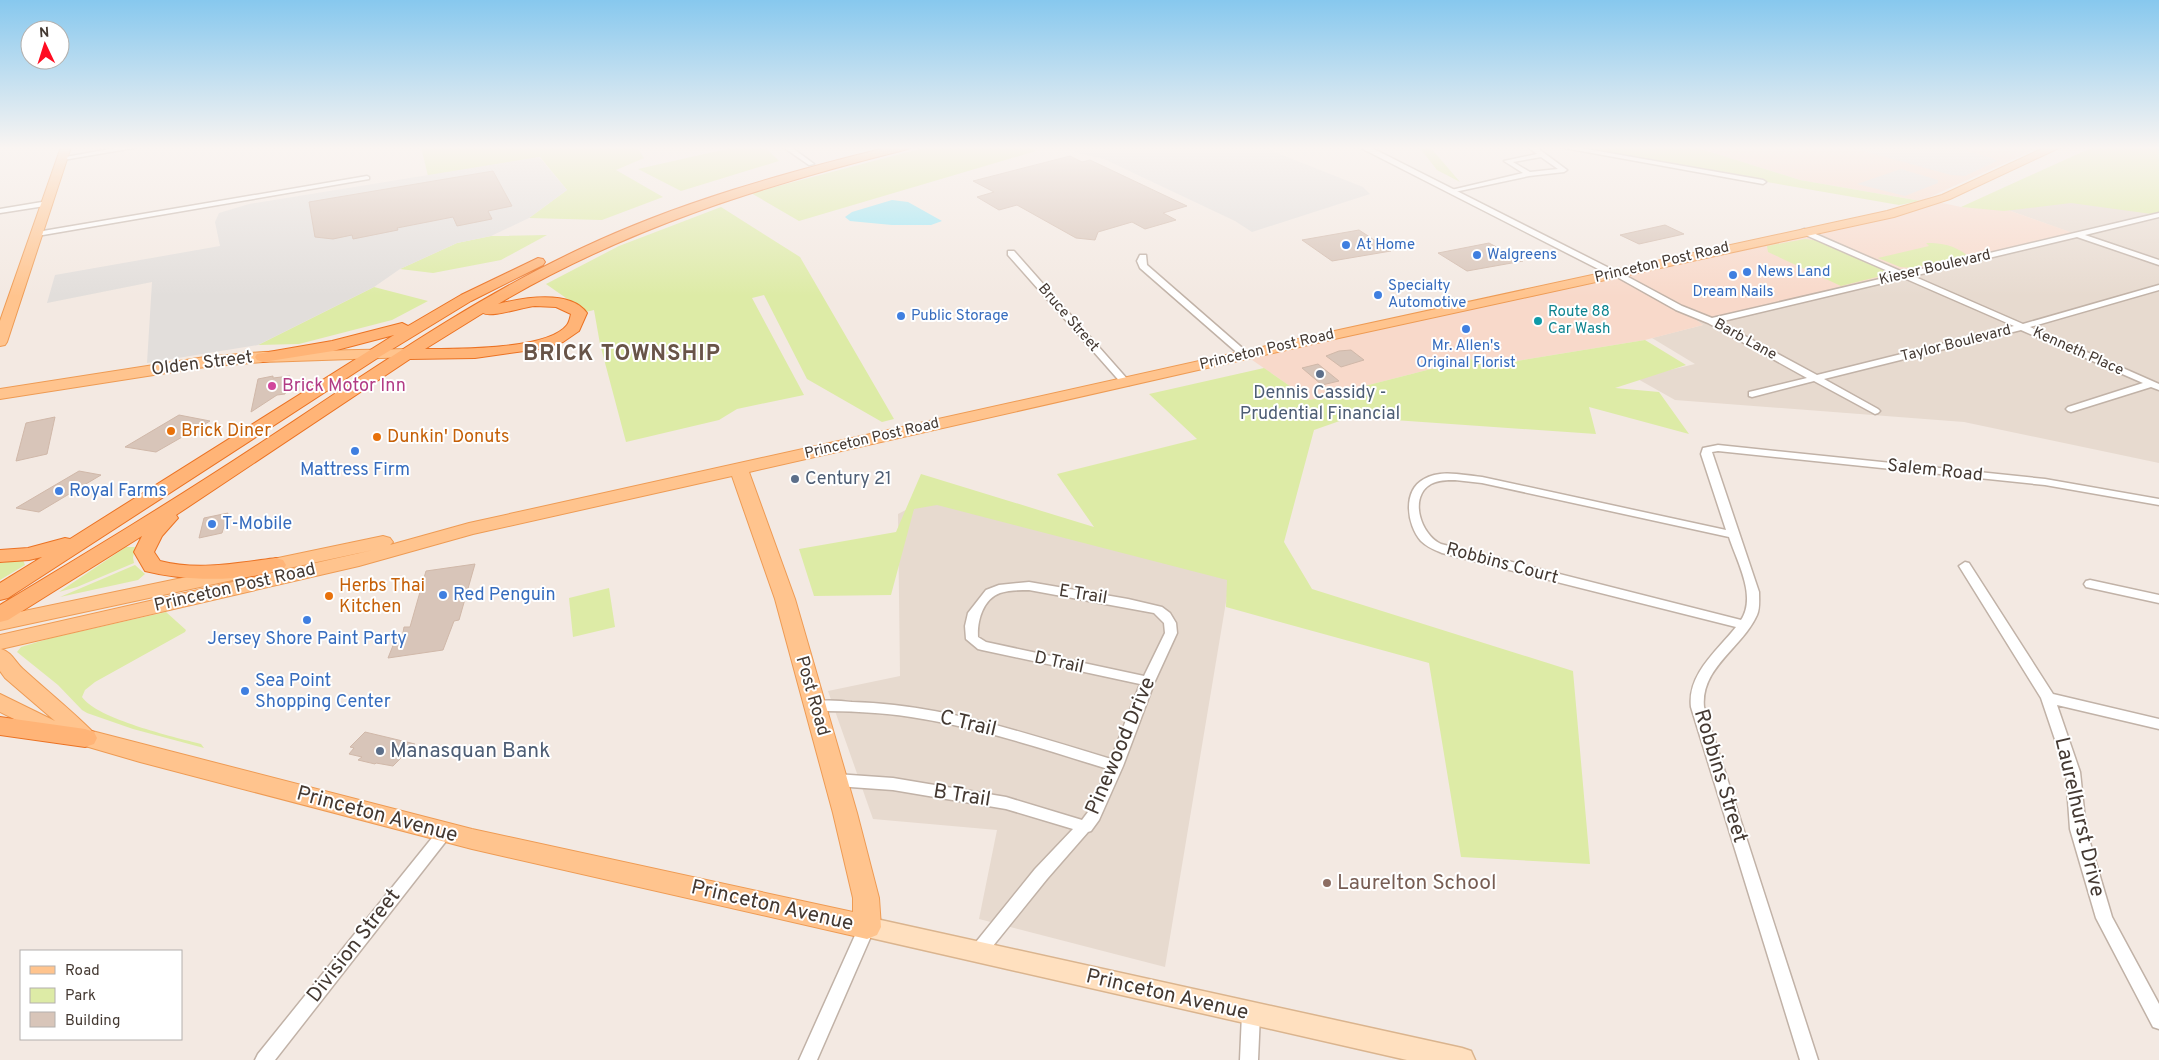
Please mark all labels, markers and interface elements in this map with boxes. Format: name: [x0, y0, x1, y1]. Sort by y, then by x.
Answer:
north arrow: [20, 20, 70, 70]
text: N: [39, 25, 50, 42]
place label: At Home: [1356, 236, 1415, 255]
street label: Princeton Post Road: [1593, 238, 1731, 288]
marker: At Home: [1340, 239, 1352, 251]
place label: Walgreens: [1487, 246, 1557, 265]
street label: Kieser Boulevard: [1877, 246, 1993, 290]
marker: Walgreens: [1471, 249, 1483, 261]
place label: News Land: [1757, 263, 1830, 282]
marker: News Land: [1741, 266, 1753, 278]
marker: Dream Nails: [1727, 269, 1739, 281]
place label: Specialty Automotive: [1388, 277, 1466, 313]
street label: Bruce Street: [1033, 280, 1103, 356]
place label: Dream Nails: [1693, 283, 1773, 302]
marker: Specialty Automotive: [1372, 289, 1384, 301]
place label: Route 88 Car Wash: [1548, 303, 1610, 339]
place label: Public Storage: [911, 307, 1009, 326]
marker: Public Storage: [895, 310, 907, 322]
marker: Route 88 Car Wash: [1532, 315, 1544, 327]
street label: Barb Lane: [1710, 315, 1780, 365]
street label: Taylor Boulevard: [1899, 321, 2013, 367]
marker: Mr. Allen's Original Florist: [1460, 323, 1472, 335]
street label: Kenneth Place: [2030, 323, 2126, 381]
street label: Princeton Post Road: [1198, 325, 1336, 375]
place label: Mr. Allen's Original Florist: [1416, 337, 1516, 373]
district label: BRICK TOWNSHIP: [523, 341, 721, 368]
street label: Olden Street: [150, 346, 254, 382]
marker: Dennis Cassidy - Prudential Financial: [1314, 368, 1326, 380]
place label: Brick Motor Inn: [282, 375, 406, 398]
marker: Brick Motor Inn: [266, 380, 278, 392]
place label: Dennis Cassidy - Prudential Financial: [1240, 382, 1400, 426]
street label: Princeton Post Road: [803, 414, 941, 464]
place label: Brick Diner: [181, 420, 271, 443]
marker: Brick Diner: [165, 425, 177, 437]
place label: Dunkin' Donuts: [387, 426, 509, 449]
marker: Dunkin' Donuts: [371, 431, 383, 443]
marker: Mattress Firm: [349, 445, 361, 457]
street label: Salem Road: [1886, 455, 1984, 487]
place label: Mattress Firm: [300, 459, 410, 482]
place label: Century 21: [805, 468, 892, 491]
marker: Century 21: [789, 473, 801, 485]
place label: Royal Farms: [69, 480, 167, 503]
marker: Royal Farms: [53, 485, 65, 497]
place label: T-Mobile: [222, 513, 292, 536]
marker: T-Mobile: [206, 518, 218, 530]
street label: Robbins Court: [1443, 538, 1561, 590]
street label: Princeton Post Road: [152, 558, 318, 618]
place label: Herbs Thai Kitchen: [339, 575, 425, 619]
street label: E Trail: [1057, 580, 1109, 610]
place label: Red Penguin: [453, 584, 556, 607]
marker: Red Penguin: [437, 589, 449, 601]
marker: Herbs Thai Kitchen: [323, 590, 335, 602]
marker: Jersey Shore Paint Party: [301, 614, 313, 626]
place label: Jersey Shore Paint Party: [207, 628, 407, 651]
street label: D Trail: [1032, 647, 1086, 679]
street label: Post Road: [790, 653, 834, 739]
place label: Sea Point Shopping Center: [255, 670, 391, 714]
street label: Pinewood Drive: [1080, 673, 1162, 819]
marker: Sea Point Shopping Center: [239, 685, 251, 697]
street label: C Trail: [937, 704, 999, 744]
street label: Robbins Street: [1687, 706, 1753, 846]
street label: Laurelhurst Drive: [2047, 734, 2111, 900]
place label: Manasquan Bank: [390, 738, 550, 765]
marker: Manasquan Bank: [374, 745, 386, 757]
street label: B Trail: [931, 778, 993, 814]
street label: Princeton Avenue: [293, 780, 461, 850]
place label: Laurelton School: [1337, 870, 1496, 897]
street label: Princeton Avenue: [688, 874, 856, 938]
marker: Laurelton School: [1321, 877, 1333, 889]
street label: Division Street: [301, 884, 407, 1008]
legend: [20, 950, 182, 1040]
text: Road: [65, 962, 100, 981]
street label: Princeton Avenue: [1083, 963, 1251, 1027]
text: Park: [65, 987, 96, 1006]
text: Building: [65, 1012, 120, 1031]

